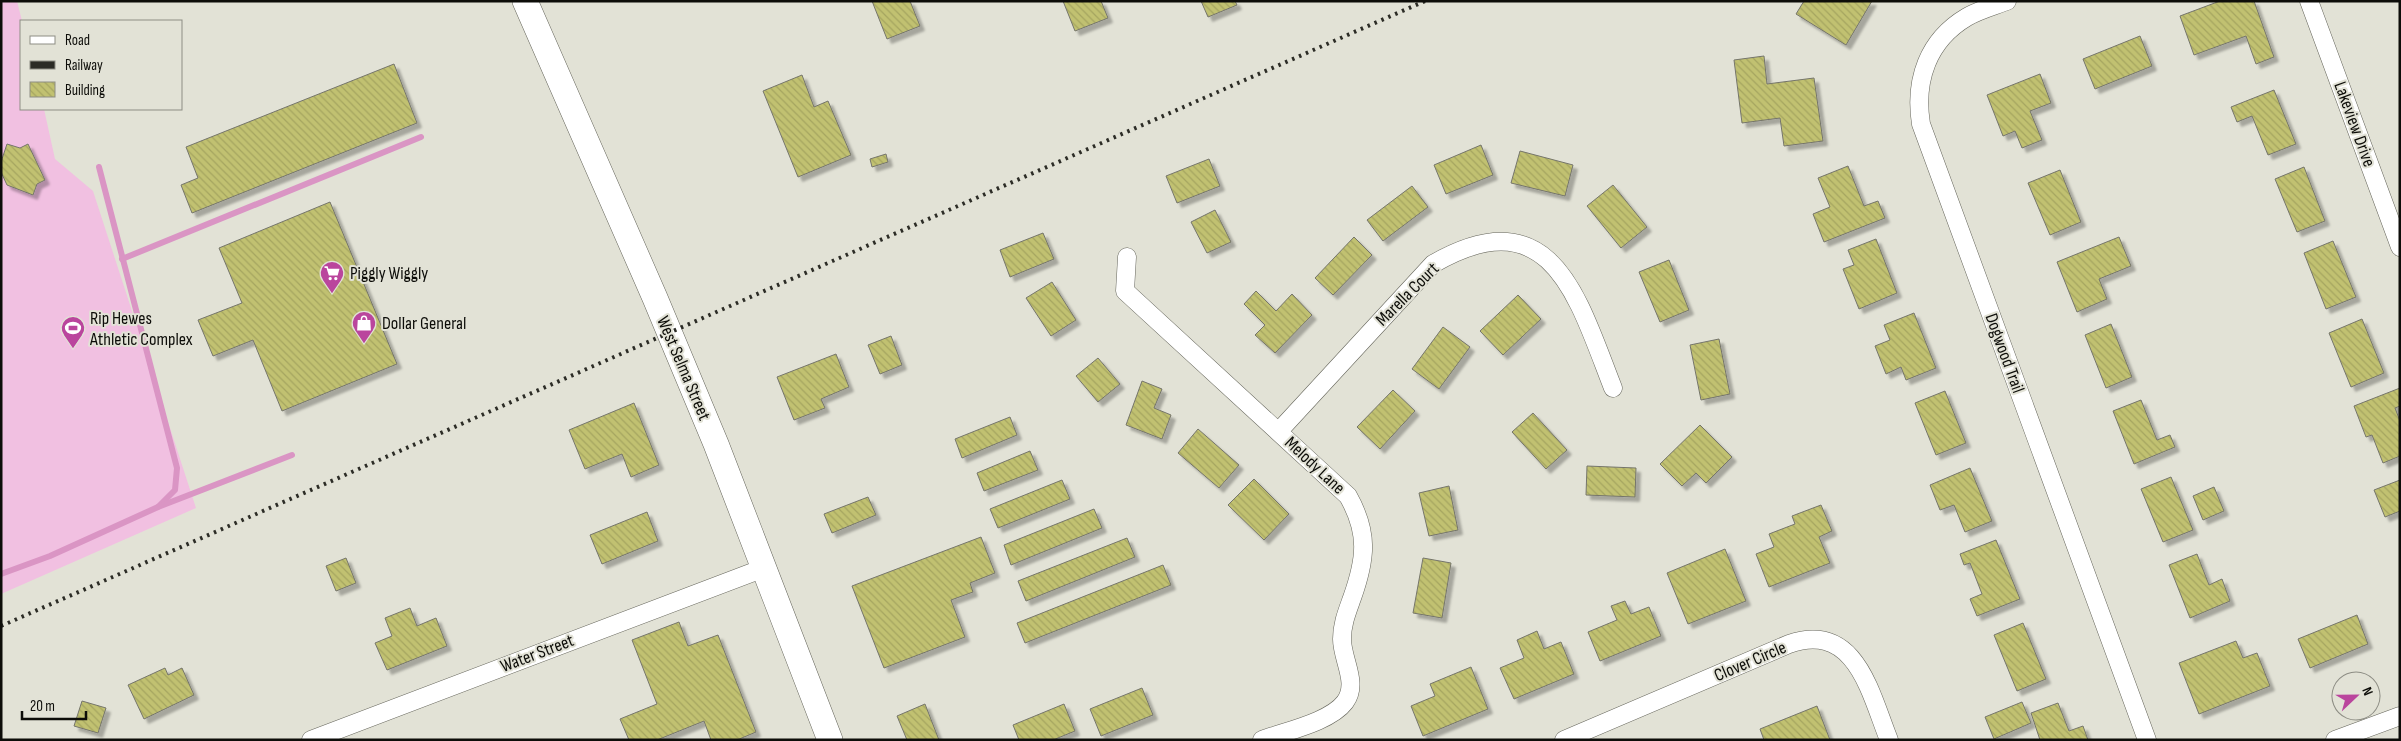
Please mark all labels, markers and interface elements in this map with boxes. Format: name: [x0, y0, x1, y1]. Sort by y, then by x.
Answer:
legend: [20, 20, 182, 110]
text: Road: [65, 31, 90, 50]
text: Railway: [65, 56, 103, 75]
street label: Lakeview Drive: [2329, 79, 2380, 170]
text: Building: [65, 81, 105, 100]
street label: Marella Court: [1371, 258, 1444, 330]
supermarket icon: Piggly Wiggly: [319, 260, 345, 294]
place label: Piggly Wiggly: [350, 263, 428, 284]
place label: Rip Hewes Athletic Complex: [89, 308, 193, 350]
shop icon: Dollar General: [351, 310, 377, 344]
street label: Dogwood Trail: [1980, 311, 2029, 396]
place label: Dollar General: [382, 313, 466, 334]
street label: West Selma Street: [652, 313, 715, 424]
sports icon: Rip Hewes Athletic Complex: [60, 315, 86, 349]
street label: Melody Lane: [1280, 432, 1349, 498]
street label: Water Street: [498, 630, 577, 677]
street label: Clover Circle: [1711, 637, 1789, 686]
north arrow: [2331, 671, 2381, 721]
text: N: [2358, 685, 2377, 698]
scale bar: [22, 688, 86, 720]
text: 20 m: [30, 697, 55, 716]

